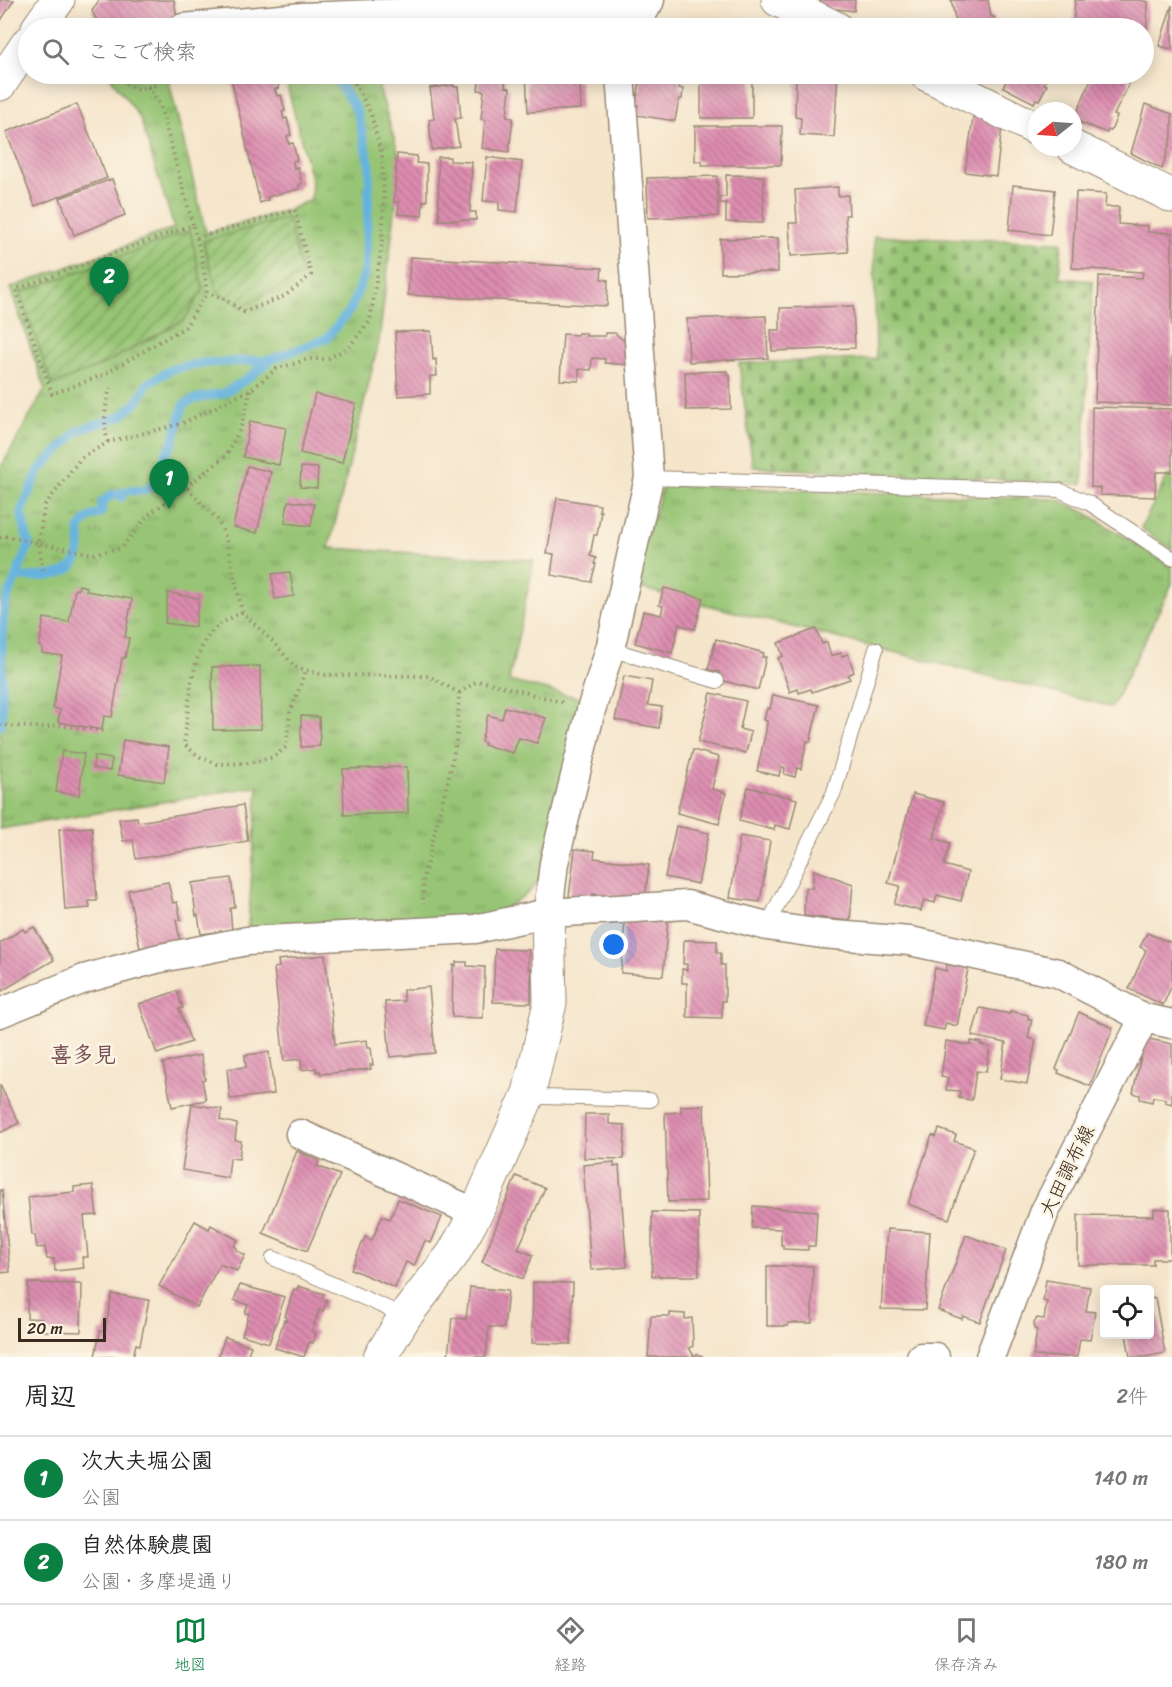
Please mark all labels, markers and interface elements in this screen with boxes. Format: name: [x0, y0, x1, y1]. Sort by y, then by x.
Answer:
search box: [18, 18, 1154, 84]
text: ここで検索: [87, 32, 197, 71]
icon: search: [39, 35, 72, 68]
north arrow: [1028, 102, 1082, 156]
pin: 2: [90, 258, 128, 307]
pin: 1: [150, 460, 188, 509]
your location: [599, 930, 628, 959]
district label: 喜多見: [50, 1035, 116, 1074]
street label: 大田調布線: [1029, 1118, 1105, 1224]
map controls: [1100, 1285, 1154, 1339]
button: locate: [1100, 1285, 1154, 1339]
text: 20 m: [27, 1314, 63, 1343]
scale bar: [18, 1315, 106, 1342]
text: 周辺: [24, 1373, 76, 1419]
text: 2件: [1116, 1379, 1148, 1414]
text: 次大夫堀公園: [81, 1441, 213, 1480]
text: 1: [39, 1461, 48, 1496]
text: 140 m: [1094, 1461, 1148, 1496]
text: 公園: [81, 1480, 121, 1515]
text: 自然体験農園: [81, 1525, 213, 1564]
text: 2: [38, 1545, 49, 1580]
text: 180 m: [1094, 1545, 1148, 1580]
text: 公園 · 多摩堤通り: [81, 1564, 237, 1599]
tab: 地図: [174, 1614, 207, 1679]
tab: 経路: [554, 1614, 587, 1679]
tab: 保存済み: [934, 1614, 998, 1679]

